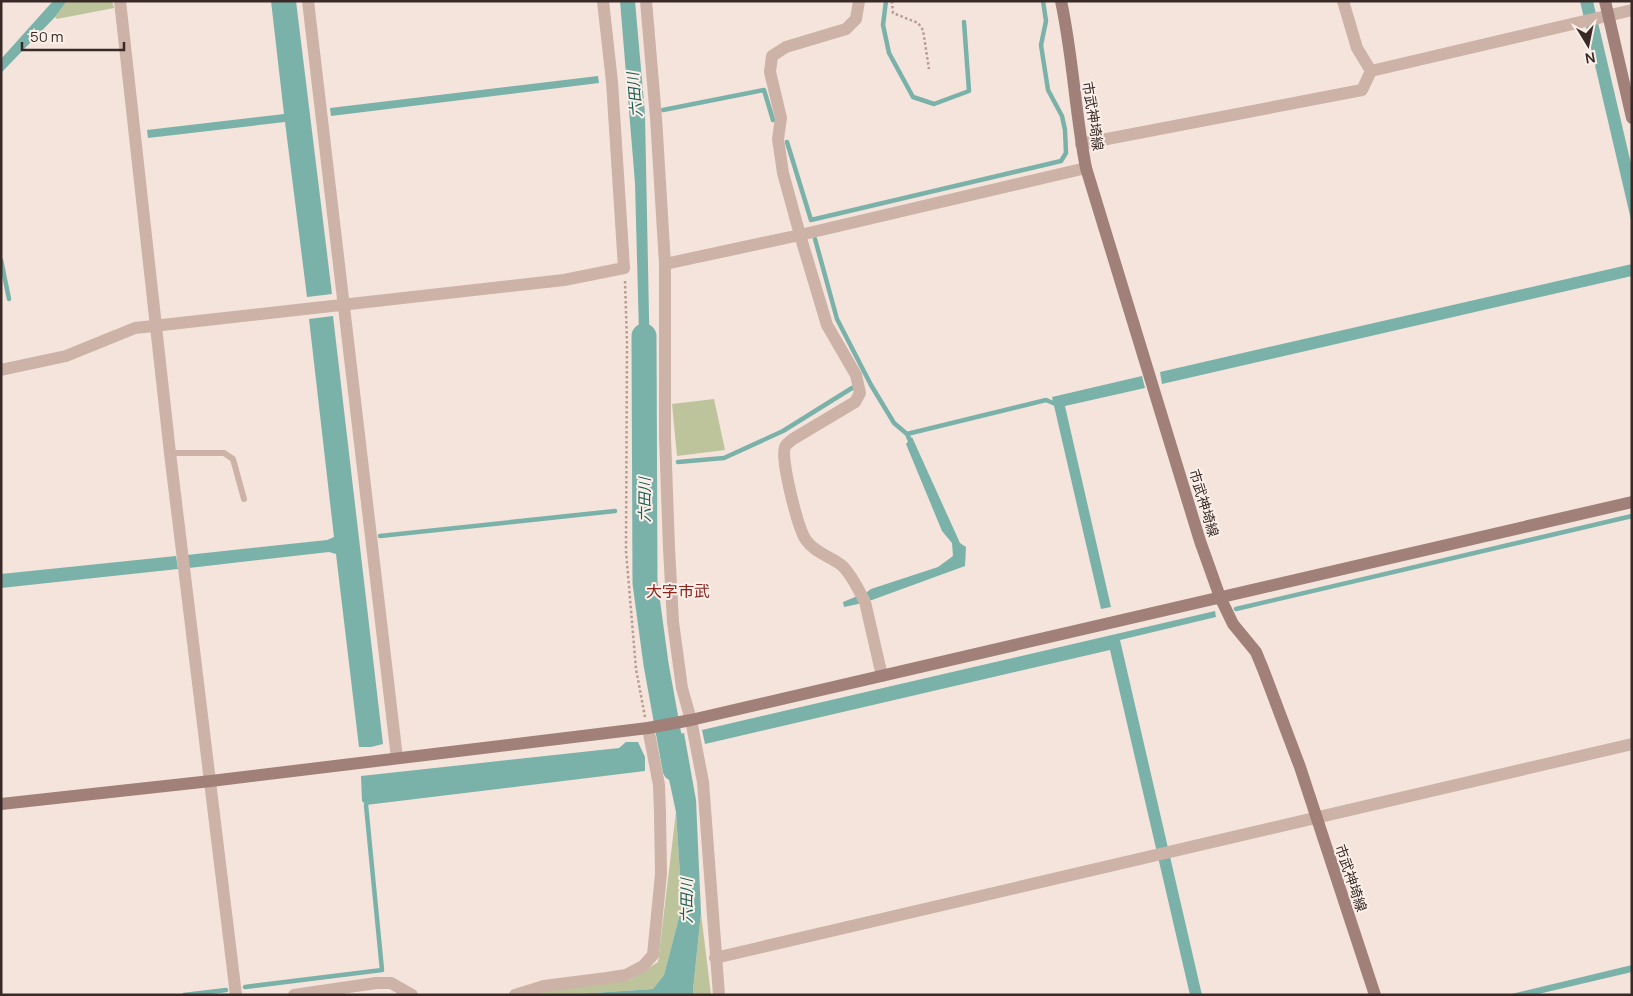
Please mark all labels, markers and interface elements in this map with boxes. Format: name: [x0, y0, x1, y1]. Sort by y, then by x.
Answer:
scale bar: [22, 20, 125, 52]
north arrow: [1563, 20, 1613, 70]
text: 50 m: [30, 26, 64, 47]
text: N: [1584, 48, 1597, 69]
water label: 六田川: [622, 70, 647, 118]
street label: 市武神埼線: [1079, 80, 1108, 152]
street label: 市武神埼線: [1185, 467, 1224, 539]
water label: 六田川: [634, 476, 655, 523]
district label: 大字市武: [646, 580, 710, 602]
street label: 市武神埼線: [1331, 842, 1372, 914]
water label: 六田川: [676, 877, 697, 924]

